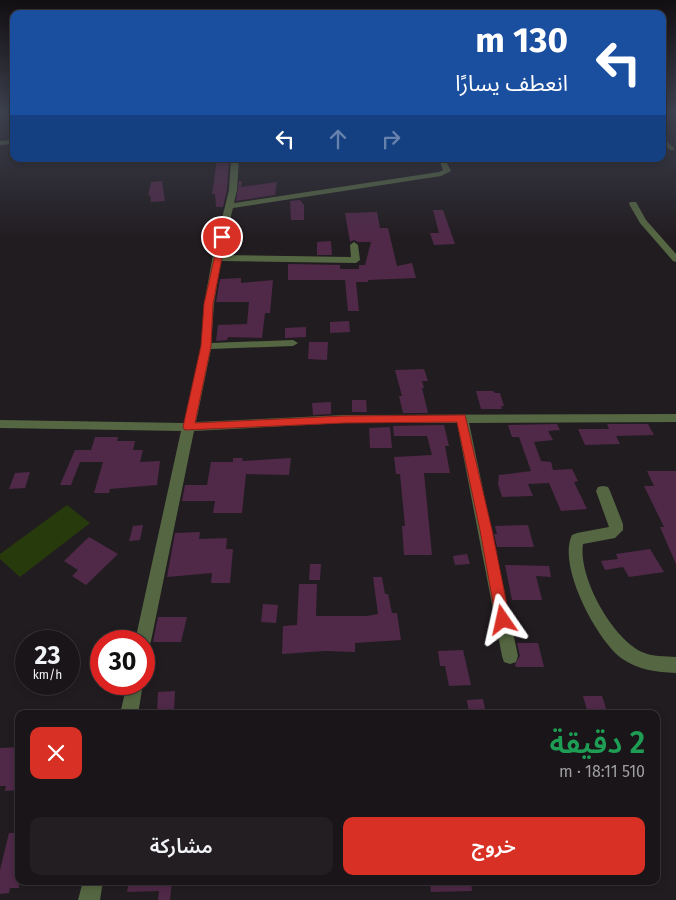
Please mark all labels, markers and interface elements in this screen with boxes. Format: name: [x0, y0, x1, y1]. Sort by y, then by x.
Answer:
text: 130 m: [475, 19, 568, 61]
icon: left: [586, 30, 651, 95]
text: انعطف يسارًا: [455, 70, 568, 97]
icon: left: [271, 125, 299, 153]
icon: ahead: [324, 125, 352, 153]
icon: right: [377, 125, 405, 153]
pin: [201, 216, 243, 258]
icon: arrive: [208, 223, 236, 251]
position arrow: [476, 593, 528, 645]
speed limit sign: 30: [90, 630, 155, 695]
text: 23: [35, 641, 60, 671]
text: km/h: [33, 668, 62, 682]
text: 2 دقيقة: [550, 725, 645, 761]
button: close: [30, 727, 82, 779]
text: 510 m · 18:11: [559, 762, 645, 781]
button: مشاركة: [30, 817, 333, 875]
button: خروج: [343, 817, 645, 875]

